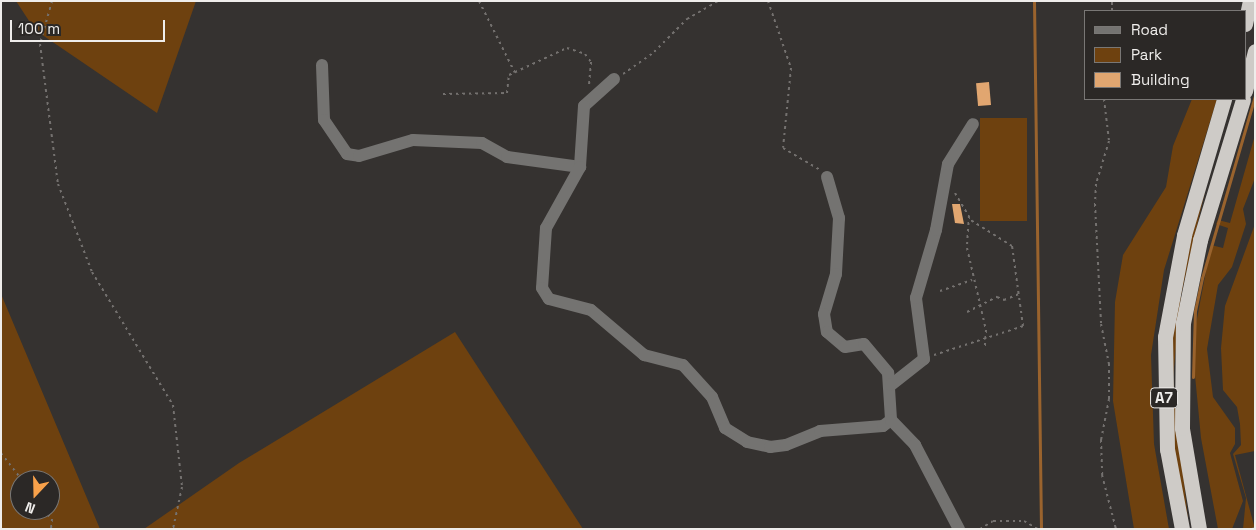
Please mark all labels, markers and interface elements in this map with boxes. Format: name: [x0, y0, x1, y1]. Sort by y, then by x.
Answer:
scale bar: [12, 10, 168, 42]
legend: [1084, 10, 1246, 100]
text: 100 m: [18, 19, 60, 38]
text: Road: [1131, 20, 1168, 39]
text: Park: [1131, 45, 1162, 64]
text: Building: [1131, 70, 1190, 89]
road number: A7: [1149, 386, 1179, 410]
north arrow: [10, 470, 60, 520]
text: N: [22, 498, 38, 518]

